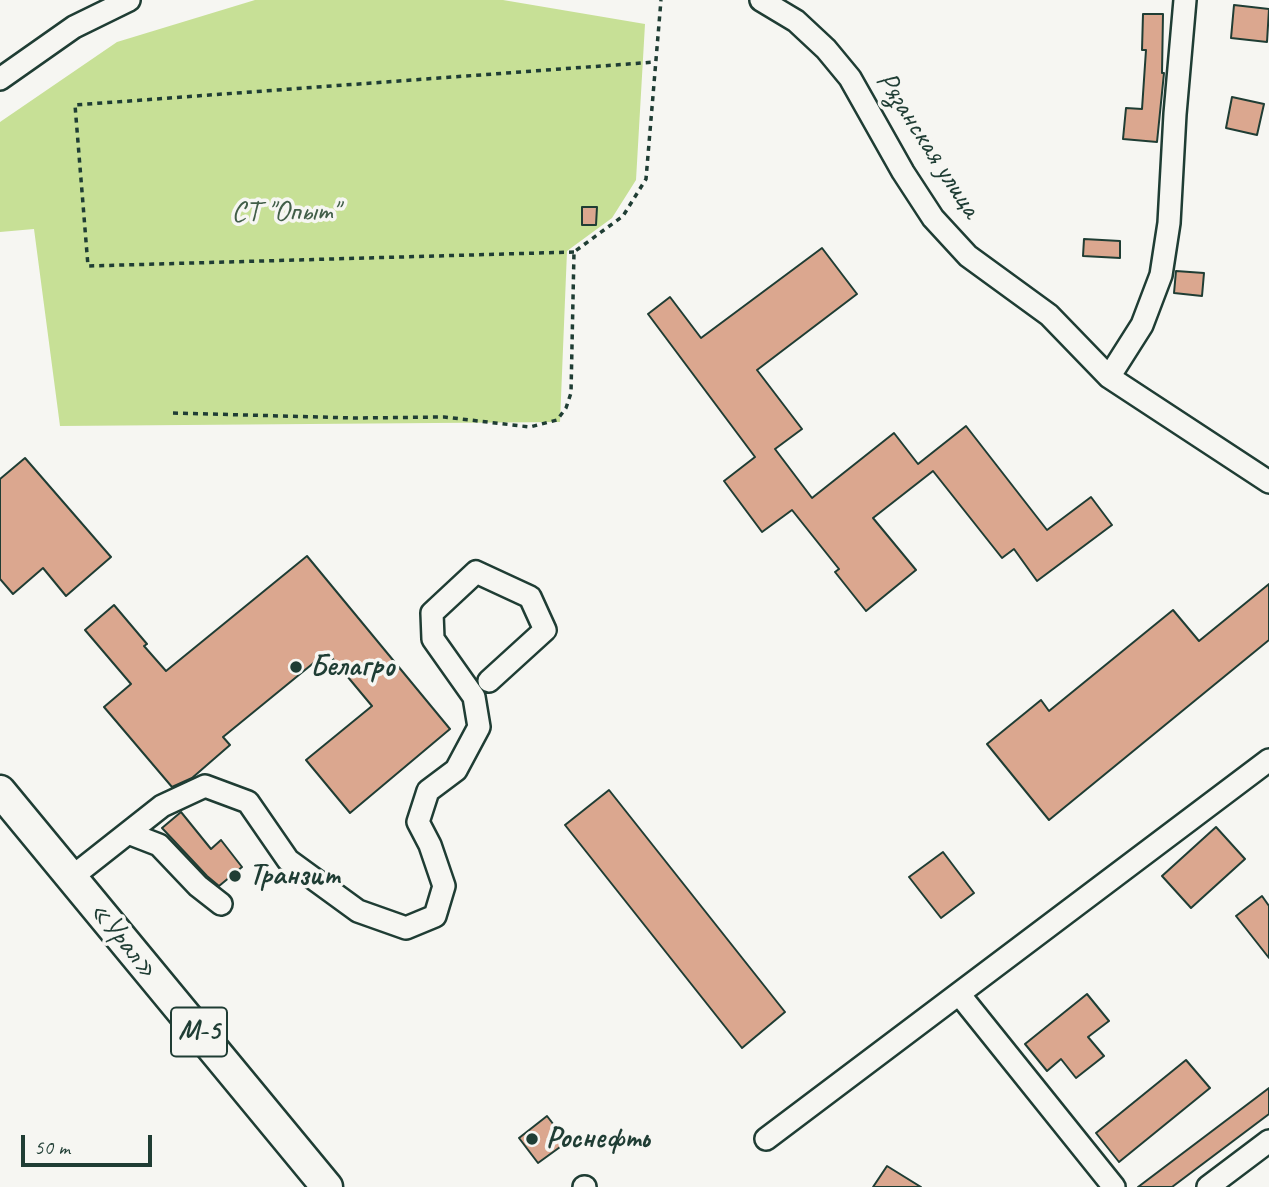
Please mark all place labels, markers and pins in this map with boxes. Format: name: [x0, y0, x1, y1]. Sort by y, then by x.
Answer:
place label: Белагро: [310, 649, 395, 685]
marker: Белагро: [288, 659, 304, 675]
place label: Транзит: [249, 858, 339, 894]
marker: Транзит: [227, 868, 243, 884]
place label: Роснефть: [546, 1121, 649, 1157]
marker: Роснефть: [524, 1131, 540, 1147]

